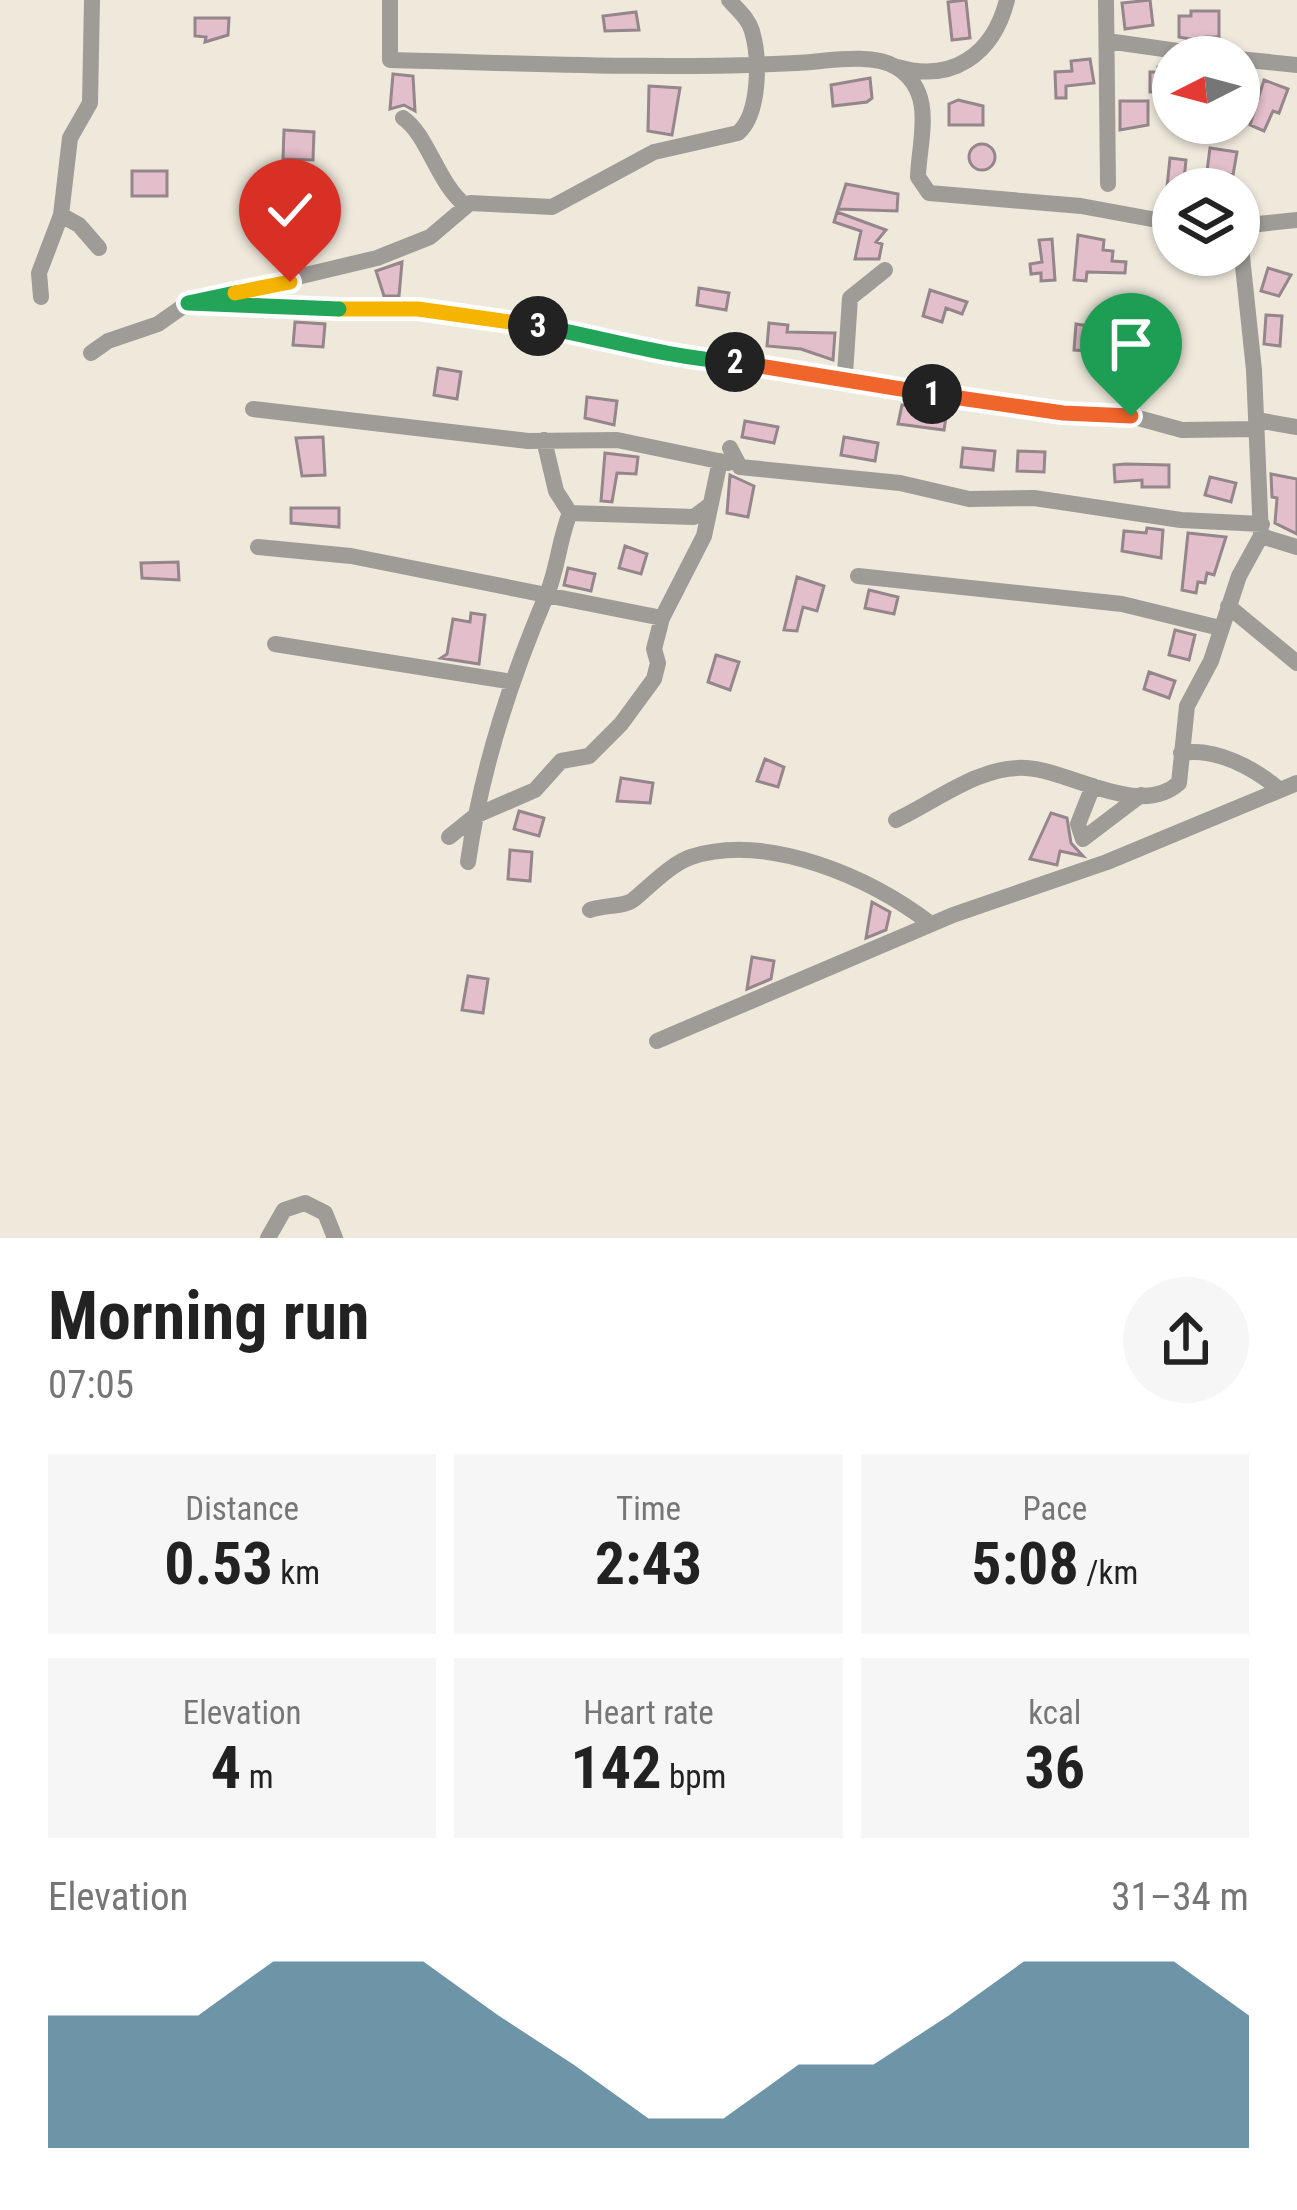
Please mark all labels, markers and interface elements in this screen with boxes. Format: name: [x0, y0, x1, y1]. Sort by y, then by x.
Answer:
north arrow: [1152, 36, 1260, 144]
map controls: [1152, 36, 1260, 276]
pin: [239, 159, 341, 282]
button: layers: [1152, 168, 1260, 276]
icon: check: [257, 177, 323, 243]
pin: [1080, 293, 1182, 416]
pin: 3: [508, 296, 568, 356]
text: 3: [530, 306, 546, 345]
icon: arrive: [1098, 311, 1164, 377]
pin: 2: [705, 332, 765, 392]
text: 2: [727, 342, 743, 381]
pin: 1: [902, 364, 962, 424]
text: 1: [924, 374, 940, 413]
button: share: [1123, 1277, 1249, 1403]
text: Morning run: [48, 1278, 370, 1355]
text: 07:05: [48, 1362, 134, 1408]
text: Distance: [185, 1489, 299, 1528]
text: Time: [616, 1489, 681, 1528]
text: Pace: [1023, 1489, 1087, 1528]
text: 0.53: [164, 1528, 273, 1599]
text: 2:43: [595, 1528, 702, 1599]
text: 5:08: [971, 1528, 1079, 1599]
text: km: [273, 1553, 320, 1592]
text: /km: [1079, 1553, 1138, 1592]
text: Elevation: [183, 1693, 302, 1732]
text: Heart rate: [583, 1693, 714, 1732]
text: kcal: [1028, 1693, 1081, 1732]
text: 4: [211, 1732, 241, 1803]
text: 142: [571, 1732, 661, 1803]
text: 36: [1025, 1732, 1085, 1803]
text: m: [241, 1757, 274, 1796]
text: bpm: [661, 1757, 726, 1796]
text: Elevation: [48, 1874, 188, 1920]
text: 31–34 m: [1111, 1874, 1249, 1920]

